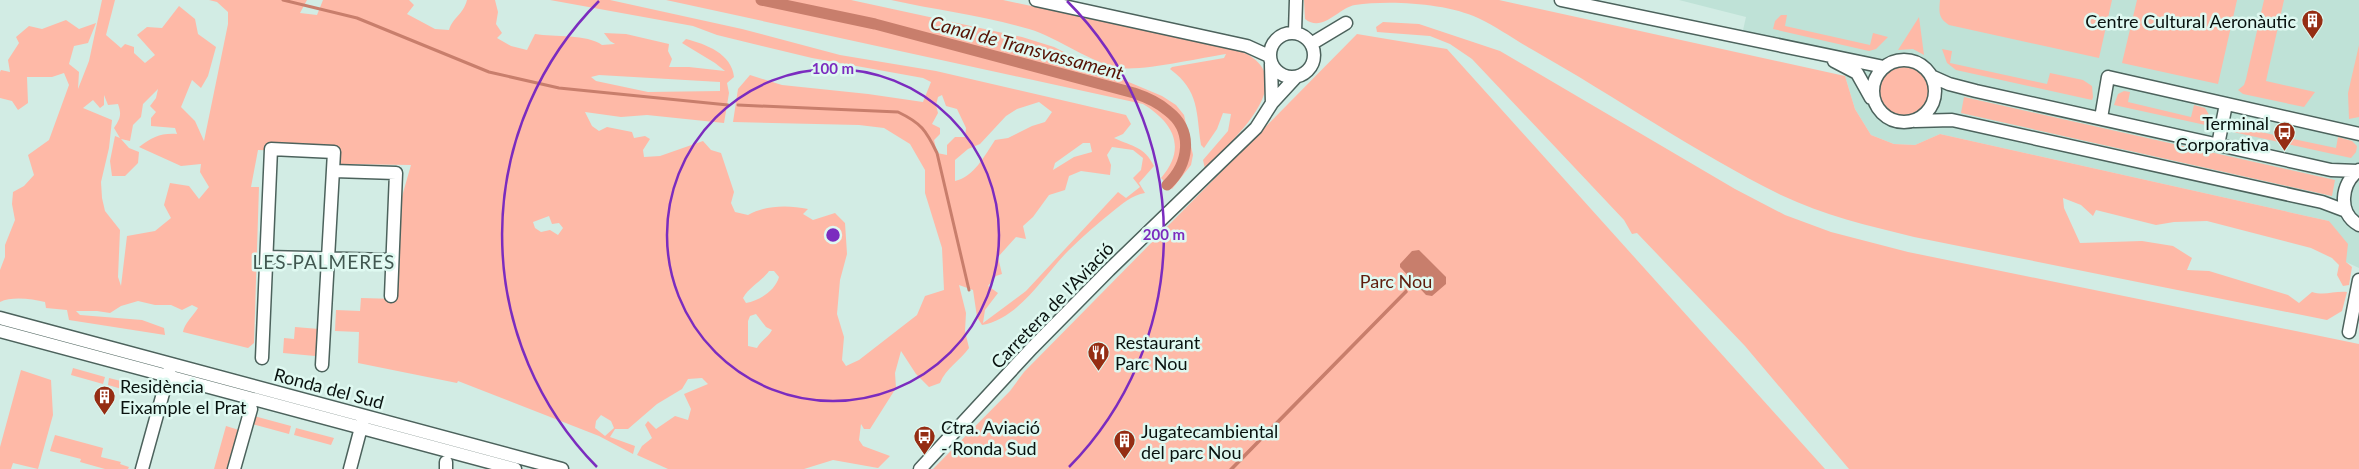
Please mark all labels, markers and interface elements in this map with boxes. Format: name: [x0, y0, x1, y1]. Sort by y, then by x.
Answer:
building icon: Centre Cultural Aeronàutic: [2300, 9, 2324, 40]
water label: Canal de Transvassament: [928, 10, 1126, 84]
place label: Centre Cultural Aeronàutic: [2085, 10, 2296, 32]
text: 100 m: [812, 59, 854, 77]
place label: Terminal Corporativa: [2176, 112, 2269, 155]
bus stop icon: Terminal Corporativa: [2273, 121, 2297, 152]
text: 200 m: [1143, 225, 1185, 243]
centre of rings: [824, 226, 842, 244]
street label: Carretera de l'Aviació: [986, 237, 1118, 373]
district label: LES PALMERES: [253, 250, 395, 273]
park label: Parc Nou: [1360, 270, 1432, 292]
place label: Restaurant Parc Nou: [1115, 331, 1201, 374]
restaurant icon: Restaurant Parc Nou: [1087, 340, 1111, 371]
street label: Ronda del Sud: [272, 363, 386, 413]
place label: Residència Eixample el Prat: [120, 375, 247, 418]
building icon: Residència Eixample el Prat: [92, 384, 116, 415]
place label: Ctra. Aviació - Ronda Sud: [941, 416, 1040, 459]
place label: Jugatecambiental del parc Nou: [1141, 420, 1278, 463]
bus stop icon: Ctra. Aviació - Ronda Sud: [913, 425, 937, 456]
building icon: Jugatecambiental del parc Nou: [1113, 429, 1137, 460]

